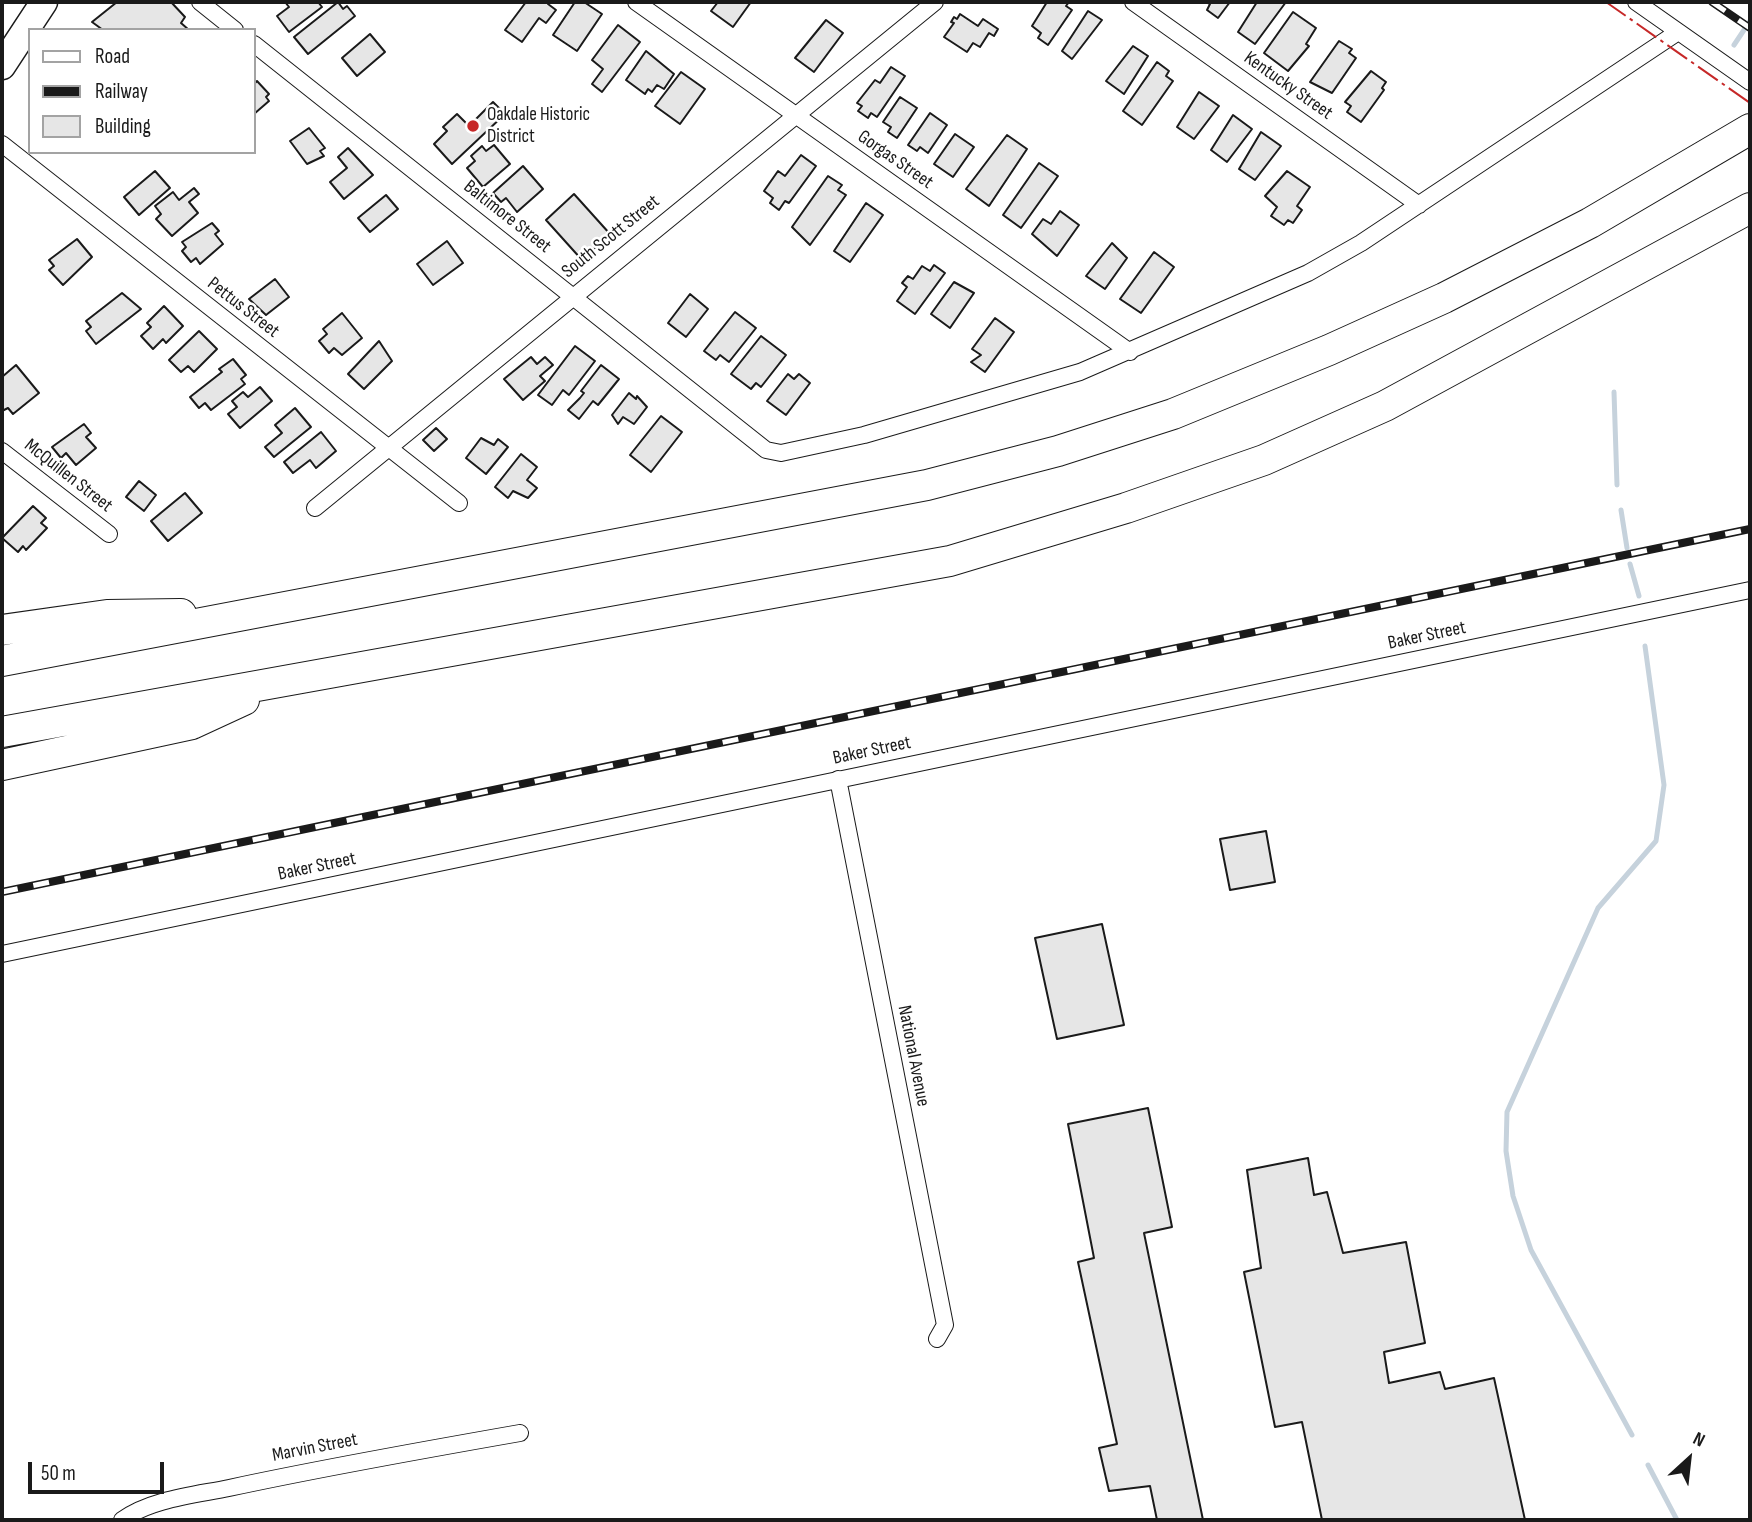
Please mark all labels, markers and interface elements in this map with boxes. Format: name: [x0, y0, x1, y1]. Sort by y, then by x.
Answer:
legend: [28, 28, 256, 154]
text: Road: [95, 44, 130, 69]
street label: Kentucky Street: [1239, 47, 1337, 125]
text: Railway: [95, 79, 148, 104]
place label: Oakdale Historic District: [487, 104, 590, 148]
text: Building: [95, 114, 151, 139]
marker: Oakdale Historic District: [465, 118, 481, 134]
street label: Gorgas Street: [853, 126, 937, 194]
street label: Baltimore Street: [459, 176, 555, 258]
street label: South Scott Street: [558, 191, 664, 283]
street label: Pettus Street: [202, 273, 284, 343]
street label: McQuillen Street: [19, 434, 117, 518]
street label: Baker Street: [1386, 617, 1468, 655]
street label: Baker Street: [831, 732, 913, 770]
street label: Baker Street: [276, 848, 358, 886]
street label: National Avenue: [892, 1003, 934, 1109]
north arrow: [1654, 1424, 1724, 1494]
text: N: [1689, 1427, 1709, 1452]
street label: Marvin Street: [270, 1429, 360, 1467]
scale bar: [32, 1448, 168, 1492]
text: 50 m: [41, 1461, 76, 1486]

